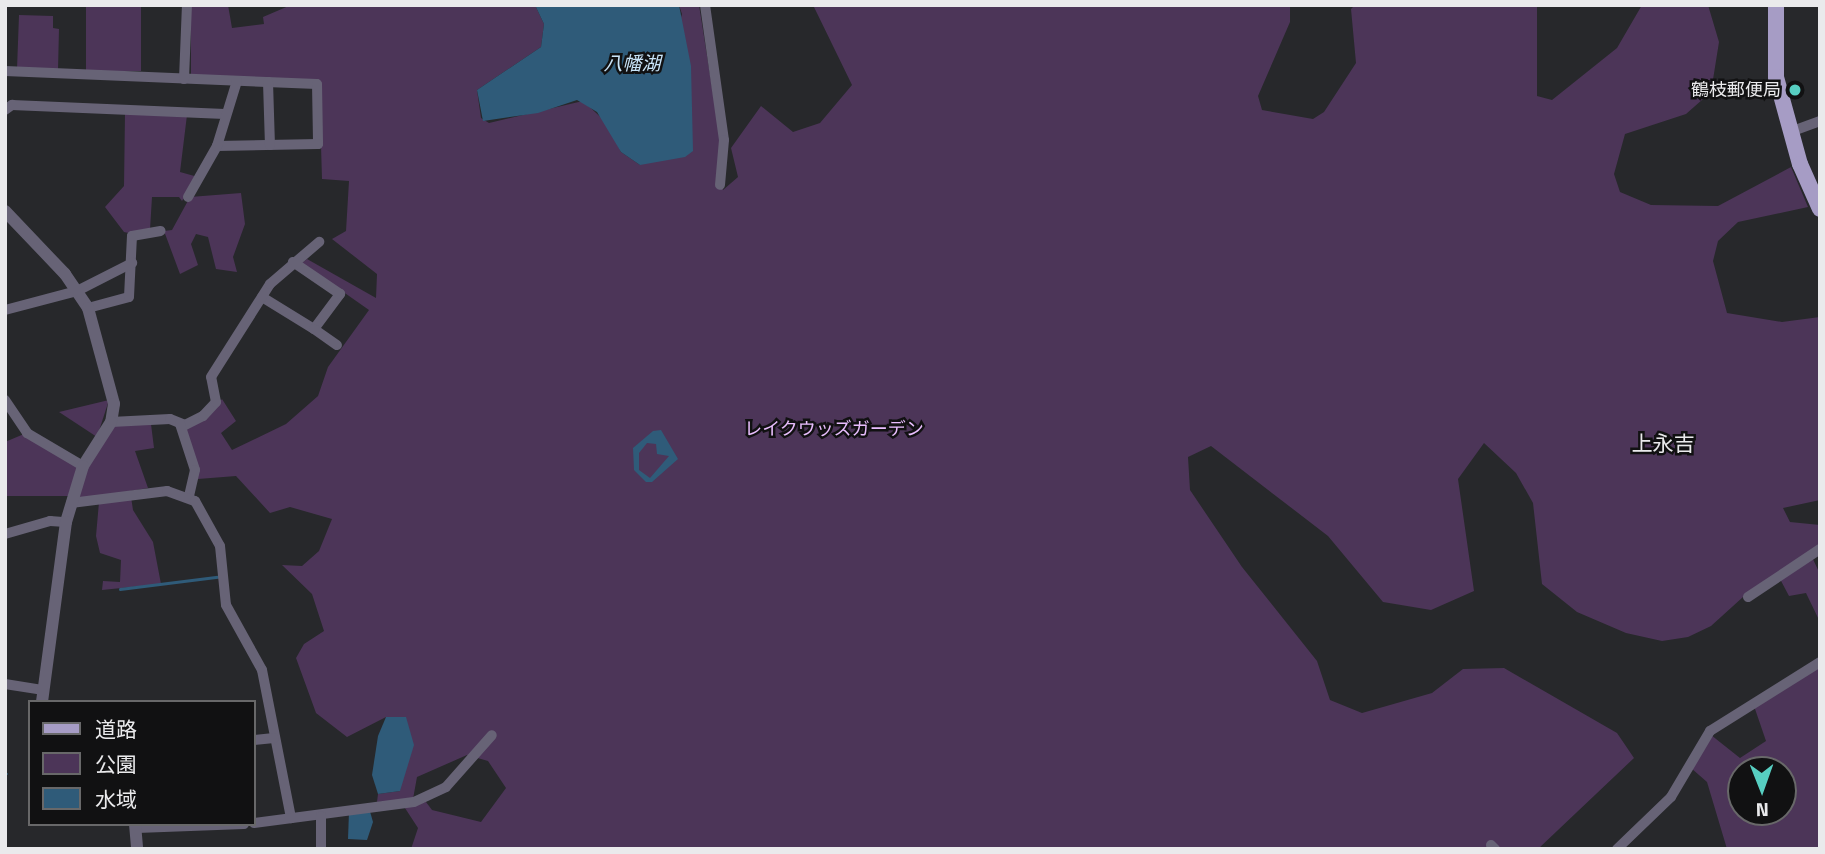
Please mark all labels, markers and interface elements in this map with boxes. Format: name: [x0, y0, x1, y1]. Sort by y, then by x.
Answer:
water label: 八幡湖: [604, 52, 660, 74]
place label: 鶴枝郵便局: [1691, 79, 1781, 101]
marker: 鶴枝郵便局: [1787, 82, 1803, 98]
park label: レイクウッズガーデン: [744, 418, 924, 440]
district label: 上永吉: [1632, 430, 1694, 456]
legend: [28, 700, 256, 826]
text: 道路: [95, 713, 137, 745]
text: 公園: [95, 748, 137, 780]
north arrow: [1727, 756, 1797, 826]
text: 水域: [95, 783, 137, 815]
text: N: [1756, 796, 1769, 825]

